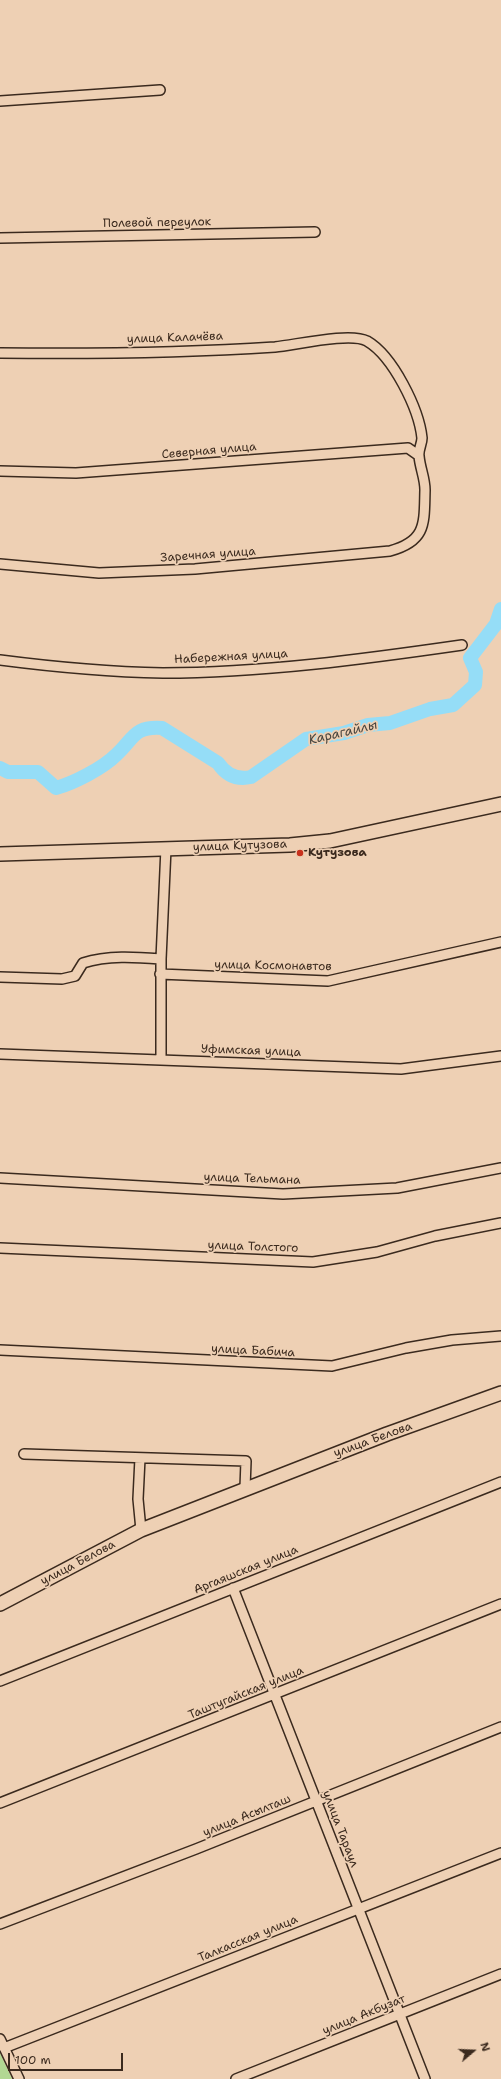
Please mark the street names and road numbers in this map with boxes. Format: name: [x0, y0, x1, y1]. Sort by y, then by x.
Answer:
street label: Полевой переулок: [103, 215, 211, 231]
street label: улица Калачёва: [127, 329, 223, 347]
street label: Северная улица: [161, 440, 257, 462]
street label: Заречная улица: [160, 544, 256, 566]
street label: Набережная улица: [174, 647, 288, 667]
street label: улица Кутузова: [193, 837, 287, 855]
street label: улица Космонавтов: [214, 958, 332, 974]
street label: Уфимская улица: [201, 1042, 301, 1060]
street label: улица Тельмана: [203, 1170, 301, 1188]
street label: улица Толстого: [207, 1238, 299, 1256]
street label: улица Бабича: [211, 1342, 295, 1360]
street label: улица Белова: [332, 1419, 414, 1461]
street label: улица Белова: [38, 1537, 118, 1589]
street label: Аргаяшская улица: [192, 1543, 300, 1597]
street label: Таштугайская улица: [186, 1663, 306, 1723]
street label: улица Тараул: [319, 1788, 361, 1870]
street label: улица Асылташ: [201, 1792, 293, 1840]
street label: Талкасская улица: [196, 1912, 300, 1966]
street label: улица Акбузат: [320, 1992, 408, 2038]

